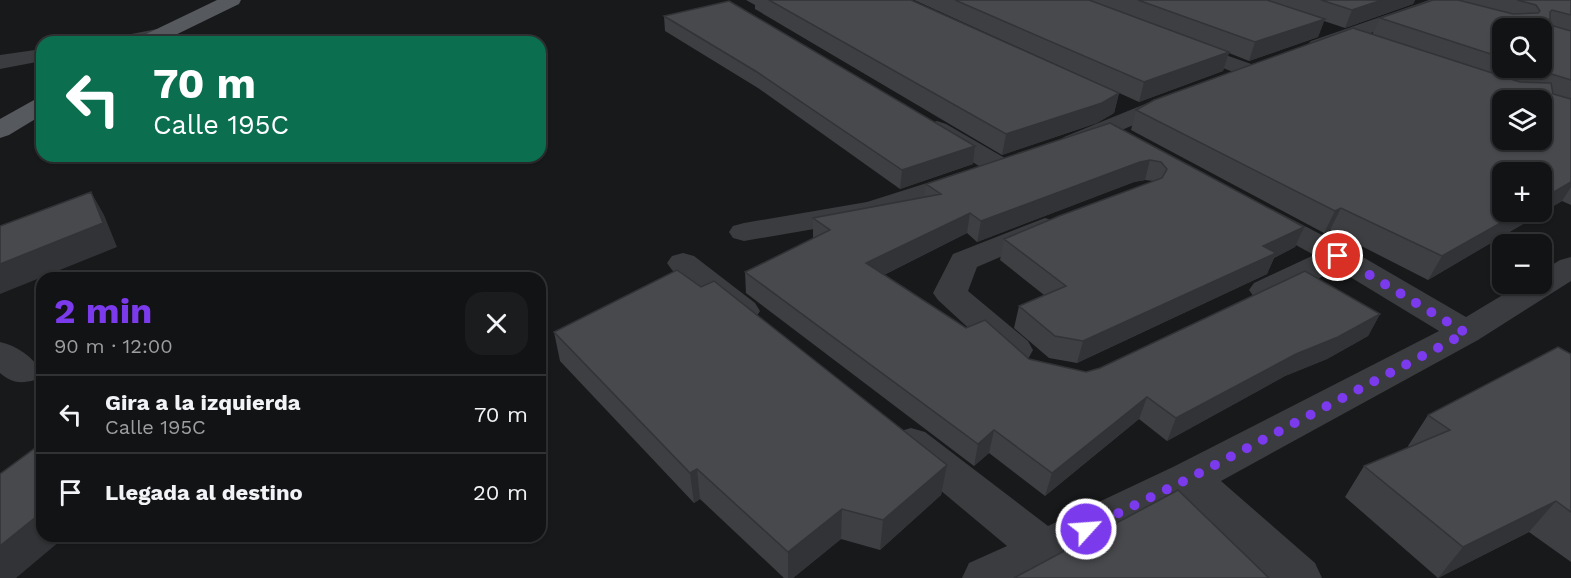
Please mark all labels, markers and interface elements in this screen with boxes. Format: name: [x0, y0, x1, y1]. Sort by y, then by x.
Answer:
map controls: [1492, 18, 1552, 294]
button: search: [1492, 18, 1552, 78]
text: 70 m: [153, 59, 256, 108]
icon: left: [54, 60, 132, 138]
button: layers: [1492, 90, 1552, 150]
text: Calle 195C: [153, 109, 289, 141]
button: +: [1492, 162, 1552, 222]
pin: [1312, 230, 1363, 281]
button: −: [1492, 234, 1552, 294]
icon: arrive: [1321, 239, 1354, 272]
text: 2 min: [54, 290, 152, 332]
button: close: [465, 292, 528, 355]
text: 90 m · 12:00: [54, 334, 173, 358]
text: Gira a la izquierda: [105, 390, 301, 415]
icon: left: [54, 398, 87, 431]
text: 70 m: [474, 402, 528, 427]
text: Calle 195C: [105, 415, 206, 439]
icon: arrive: [54, 476, 87, 509]
text: Llegada al destino: [105, 480, 303, 505]
text: 20 m: [473, 480, 528, 505]
position arrow: [1054, 497, 1118, 561]

